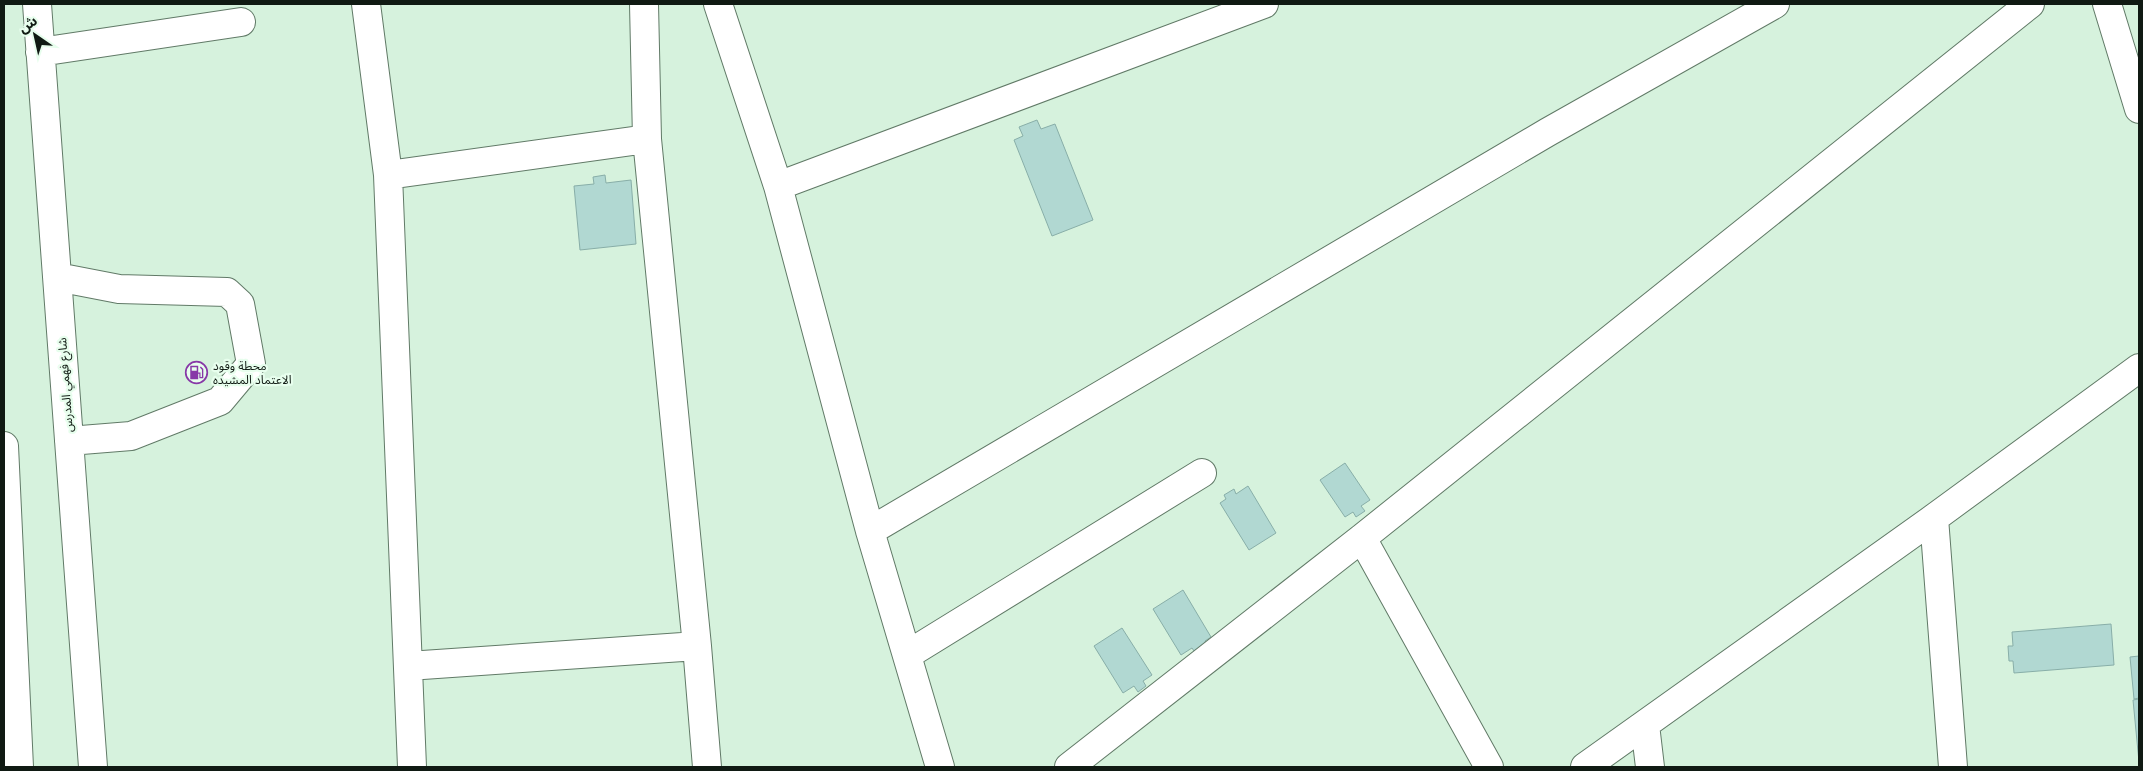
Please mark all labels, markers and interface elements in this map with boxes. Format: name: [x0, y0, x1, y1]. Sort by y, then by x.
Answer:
north arrow: [10, 10, 60, 60]
text: ش: [15, 11, 41, 37]
street label: شارع فهمي المدرس: [54, 337, 79, 433]
place label: محطة وقود الاعتماد المشيده: [213, 358, 292, 387]
fuel station icon: محطة وقود الاعتماد المشيده: [185, 360, 209, 384]

